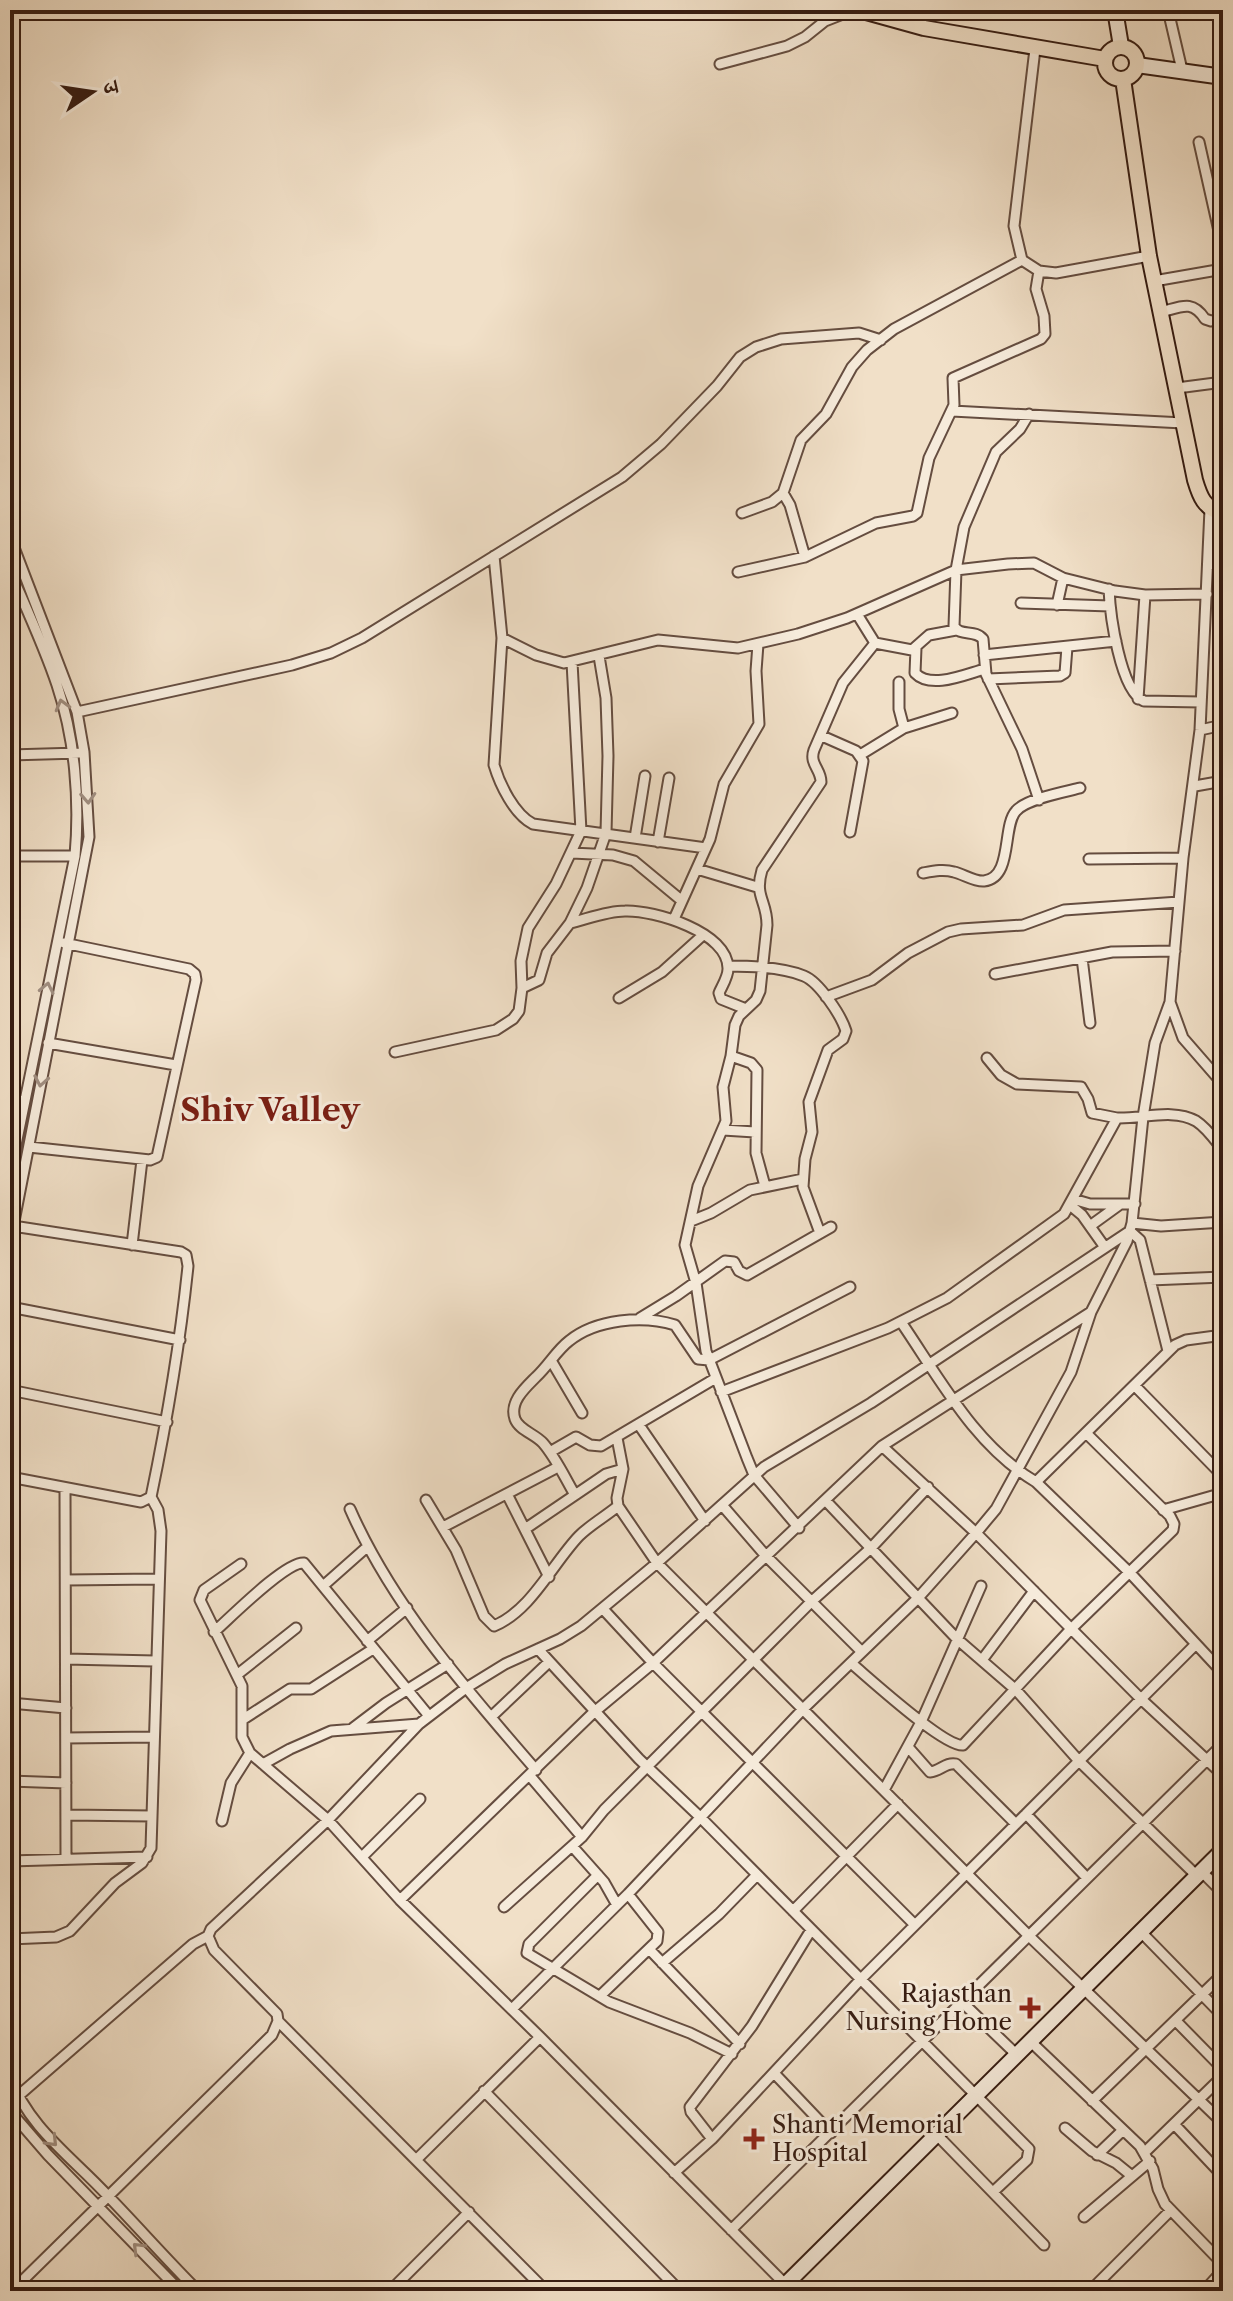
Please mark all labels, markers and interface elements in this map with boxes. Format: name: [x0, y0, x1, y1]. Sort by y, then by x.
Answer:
north arrow: [52, 52, 132, 132]
text: उ: [96, 77, 126, 98]
one-way arrow: [55, 698, 72, 712]
one-way arrow: [79, 792, 96, 805]
one-way arrow: [38, 982, 55, 995]
one-way arrow: [33, 1074, 50, 1088]
district label: Shiv Valley: [180, 1090, 361, 1129]
place label: Rajasthan Nursing Home: [845, 1979, 1012, 2036]
marker: Rajasthan Nursing Home: [1019, 1997, 1041, 2019]
place label: Shanti Memorial Hospital: [772, 2110, 963, 2167]
marker: Shanti Memorial Hospital: [743, 2128, 765, 2150]
one-way arrow: [43, 2132, 58, 2146]
one-way arrow: [133, 2243, 147, 2257]

